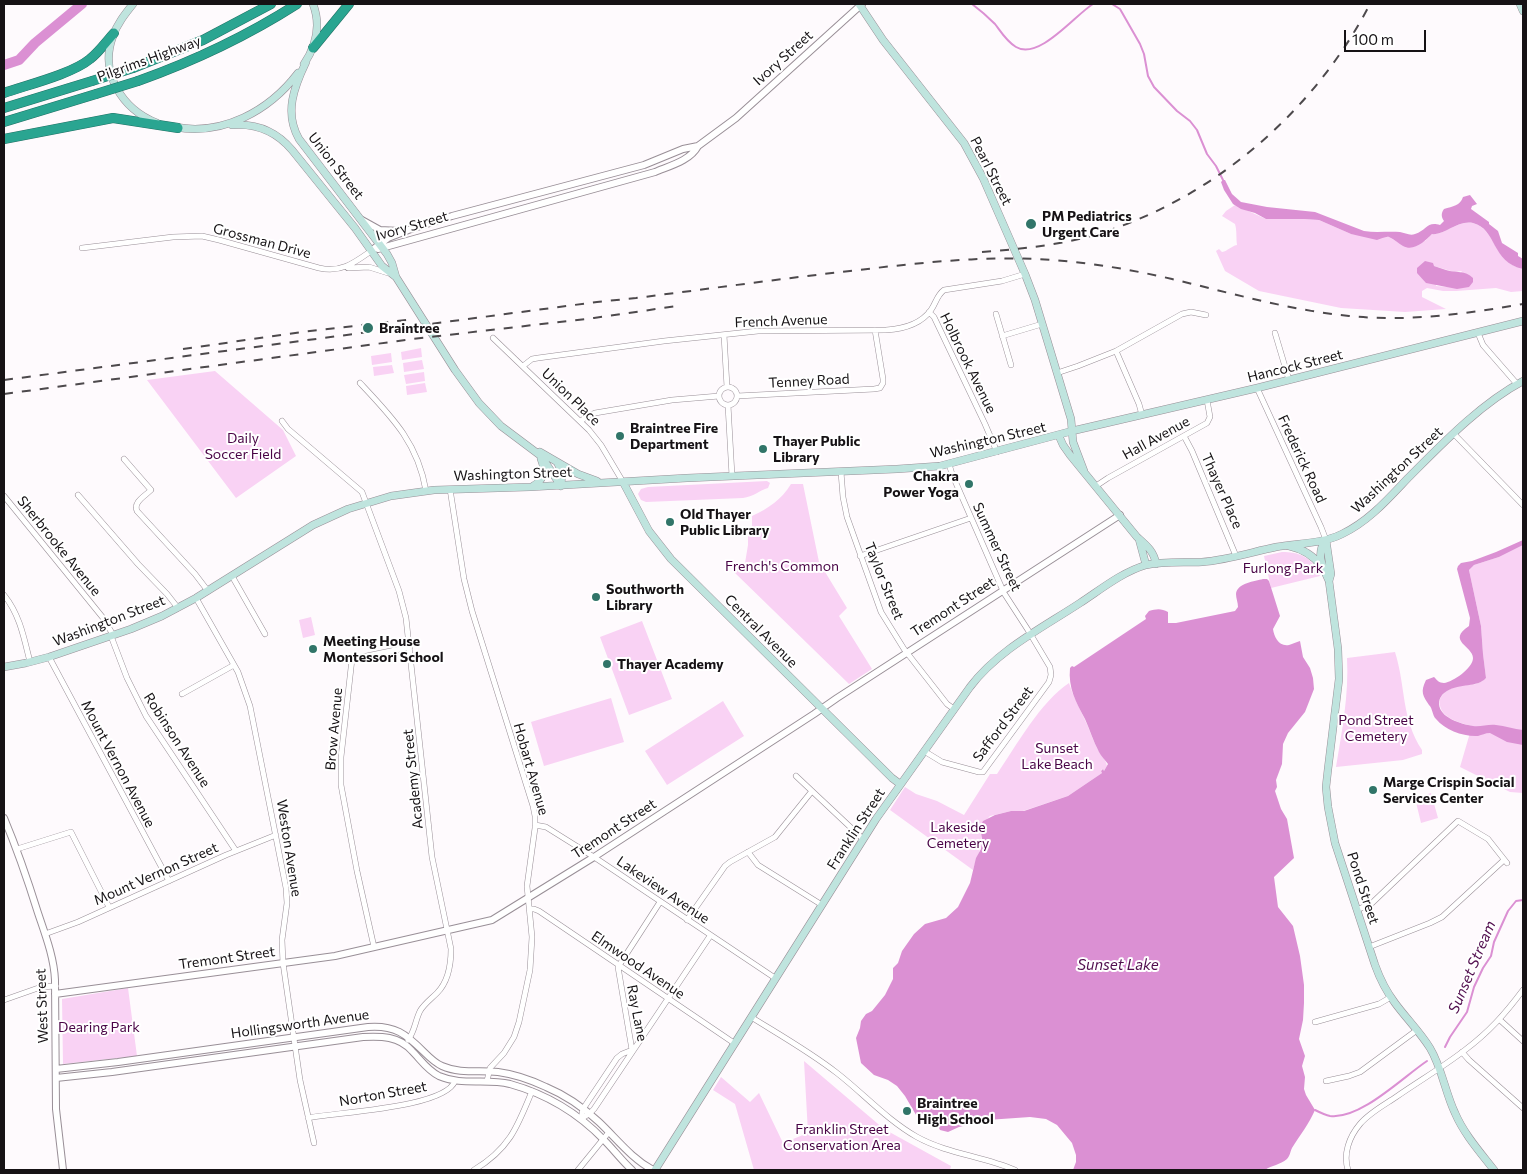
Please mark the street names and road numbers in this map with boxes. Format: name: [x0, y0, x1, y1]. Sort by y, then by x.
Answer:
street label: Ivory Street: [750, 27, 816, 89]
street label: Pilgrims Highway: [95, 32, 203, 86]
street label: Union Street: [305, 129, 367, 203]
street label: Pearl Street: [967, 134, 1015, 208]
street label: Ivory Street: [374, 208, 450, 244]
street label: Grossman Drive: [211, 220, 313, 262]
street label: Holbrook Avenue: [936, 310, 1000, 416]
street label: French Avenue: [734, 311, 828, 331]
street label: Hancock Street: [1245, 346, 1345, 386]
street label: Union Place: [538, 365, 604, 429]
street label: Tenney Road: [768, 370, 850, 392]
street label: Frederick Road: [1274, 412, 1330, 506]
street label: Hall Avenue: [1119, 413, 1193, 463]
street label: Washington Street: [928, 418, 1048, 462]
street label: Washington Street: [1348, 423, 1446, 517]
street label: Thayer Place: [1198, 451, 1246, 531]
street label: Washington Street: [453, 464, 573, 484]
street label: Sherbrooke Avenue: [14, 493, 104, 599]
street label: Summer Street: [969, 500, 1025, 594]
street label: Taylor Street: [861, 540, 907, 622]
street label: Tremont Street: [908, 574, 998, 640]
street label: Central Avenue: [721, 591, 801, 671]
street label: Washington Street: [51, 592, 167, 650]
street label: Safford Street: [969, 683, 1037, 765]
street label: Brow Avenue: [322, 687, 346, 771]
street label: Robinson Avenue: [140, 690, 214, 790]
street label: Mount Vernon Avenue: [77, 698, 159, 830]
street label: Hobart Avenue: [510, 721, 552, 817]
street label: Academy Street: [399, 728, 427, 830]
street label: Franklin Street: [823, 785, 889, 873]
street label: Tremont Street: [569, 796, 659, 862]
street label: Weston Avenue: [273, 798, 305, 898]
street label: Mount Vernon Street: [91, 839, 221, 909]
street label: Pond Street: [1343, 850, 1383, 926]
street label: Lakeview Avenue: [613, 853, 713, 927]
street label: Elmwood Avenue: [588, 928, 688, 1002]
street label: Tremont Street: [178, 943, 276, 973]
street label: West Street: [32, 968, 52, 1044]
street label: Ray Lane: [623, 983, 651, 1043]
street label: Hollingsworth Avenue: [230, 1006, 370, 1042]
street label: Norton Street: [338, 1078, 428, 1110]

